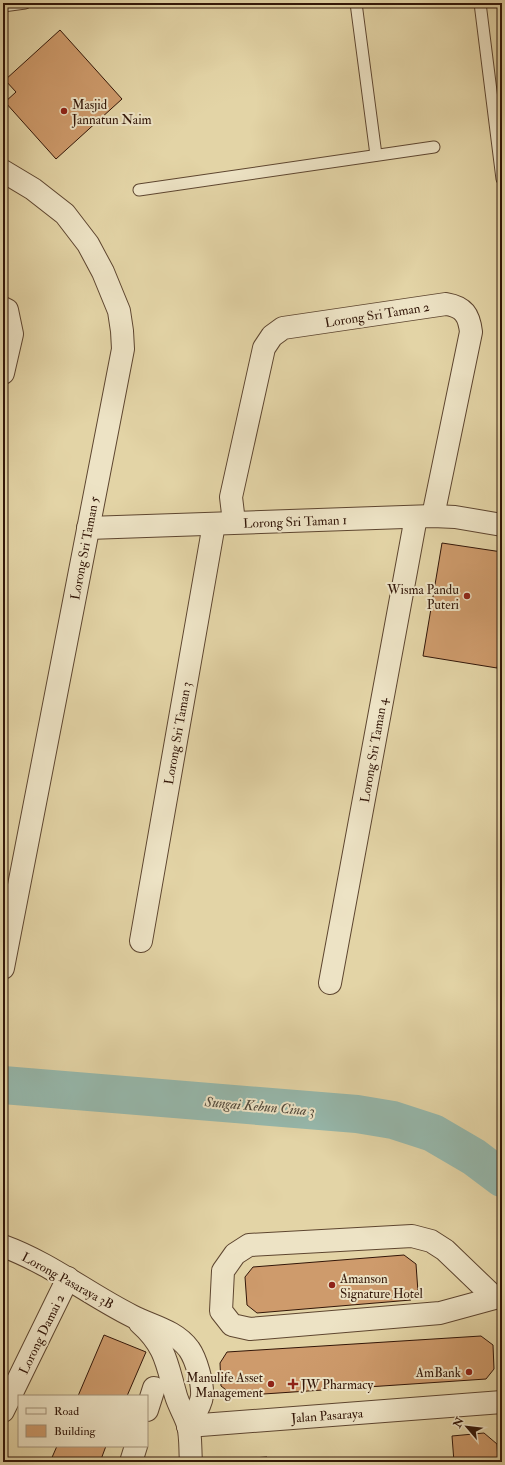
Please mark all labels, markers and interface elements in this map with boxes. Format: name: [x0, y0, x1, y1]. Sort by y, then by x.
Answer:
place label: Masjid Jannatun Naim: [71, 97, 152, 128]
marker: Masjid Jannatun Naim: [59, 106, 69, 116]
street label: Lorong Sri Taman 2: [324, 299, 431, 331]
street label: Lorong Sri Taman 5: [67, 495, 103, 601]
street label: Lorong Sri Taman 1: [243, 512, 348, 532]
place label: Wisma Pandu Puteri: [386, 582, 460, 613]
marker: Wisma Pandu Puteri: [462, 591, 472, 601]
street label: Lorong Sri Taman 3: [161, 680, 195, 786]
street label: Lorong Sri Taman 4: [357, 695, 391, 804]
water label: Sungai Kebun Cina 3: [203, 1093, 316, 1120]
street label: Lorong Pasaraya 3B: [18, 1249, 116, 1314]
place label: Amanson Signature Hotel: [339, 1271, 423, 1302]
marker: Amanson Signature Hotel: [327, 1280, 337, 1290]
street label: Lorong Damai 2: [16, 1292, 68, 1377]
place label: AmBank: [415, 1365, 462, 1381]
marker: AmBank: [464, 1367, 474, 1377]
place label: Manulife Asset Management: [186, 1370, 263, 1401]
place label: JW Pharmacy: [300, 1377, 374, 1394]
marker: Manulife Asset Management: [266, 1379, 276, 1389]
marker: JW Pharmacy: [288, 1379, 298, 1389]
legend: [18, 1395, 148, 1447]
text: Road: [54, 1404, 79, 1419]
street label: Jalan Pasaraya: [290, 1405, 364, 1428]
north arrow: [447, 1407, 487, 1447]
text: N: [450, 1414, 467, 1431]
text: Building: [54, 1424, 97, 1439]

